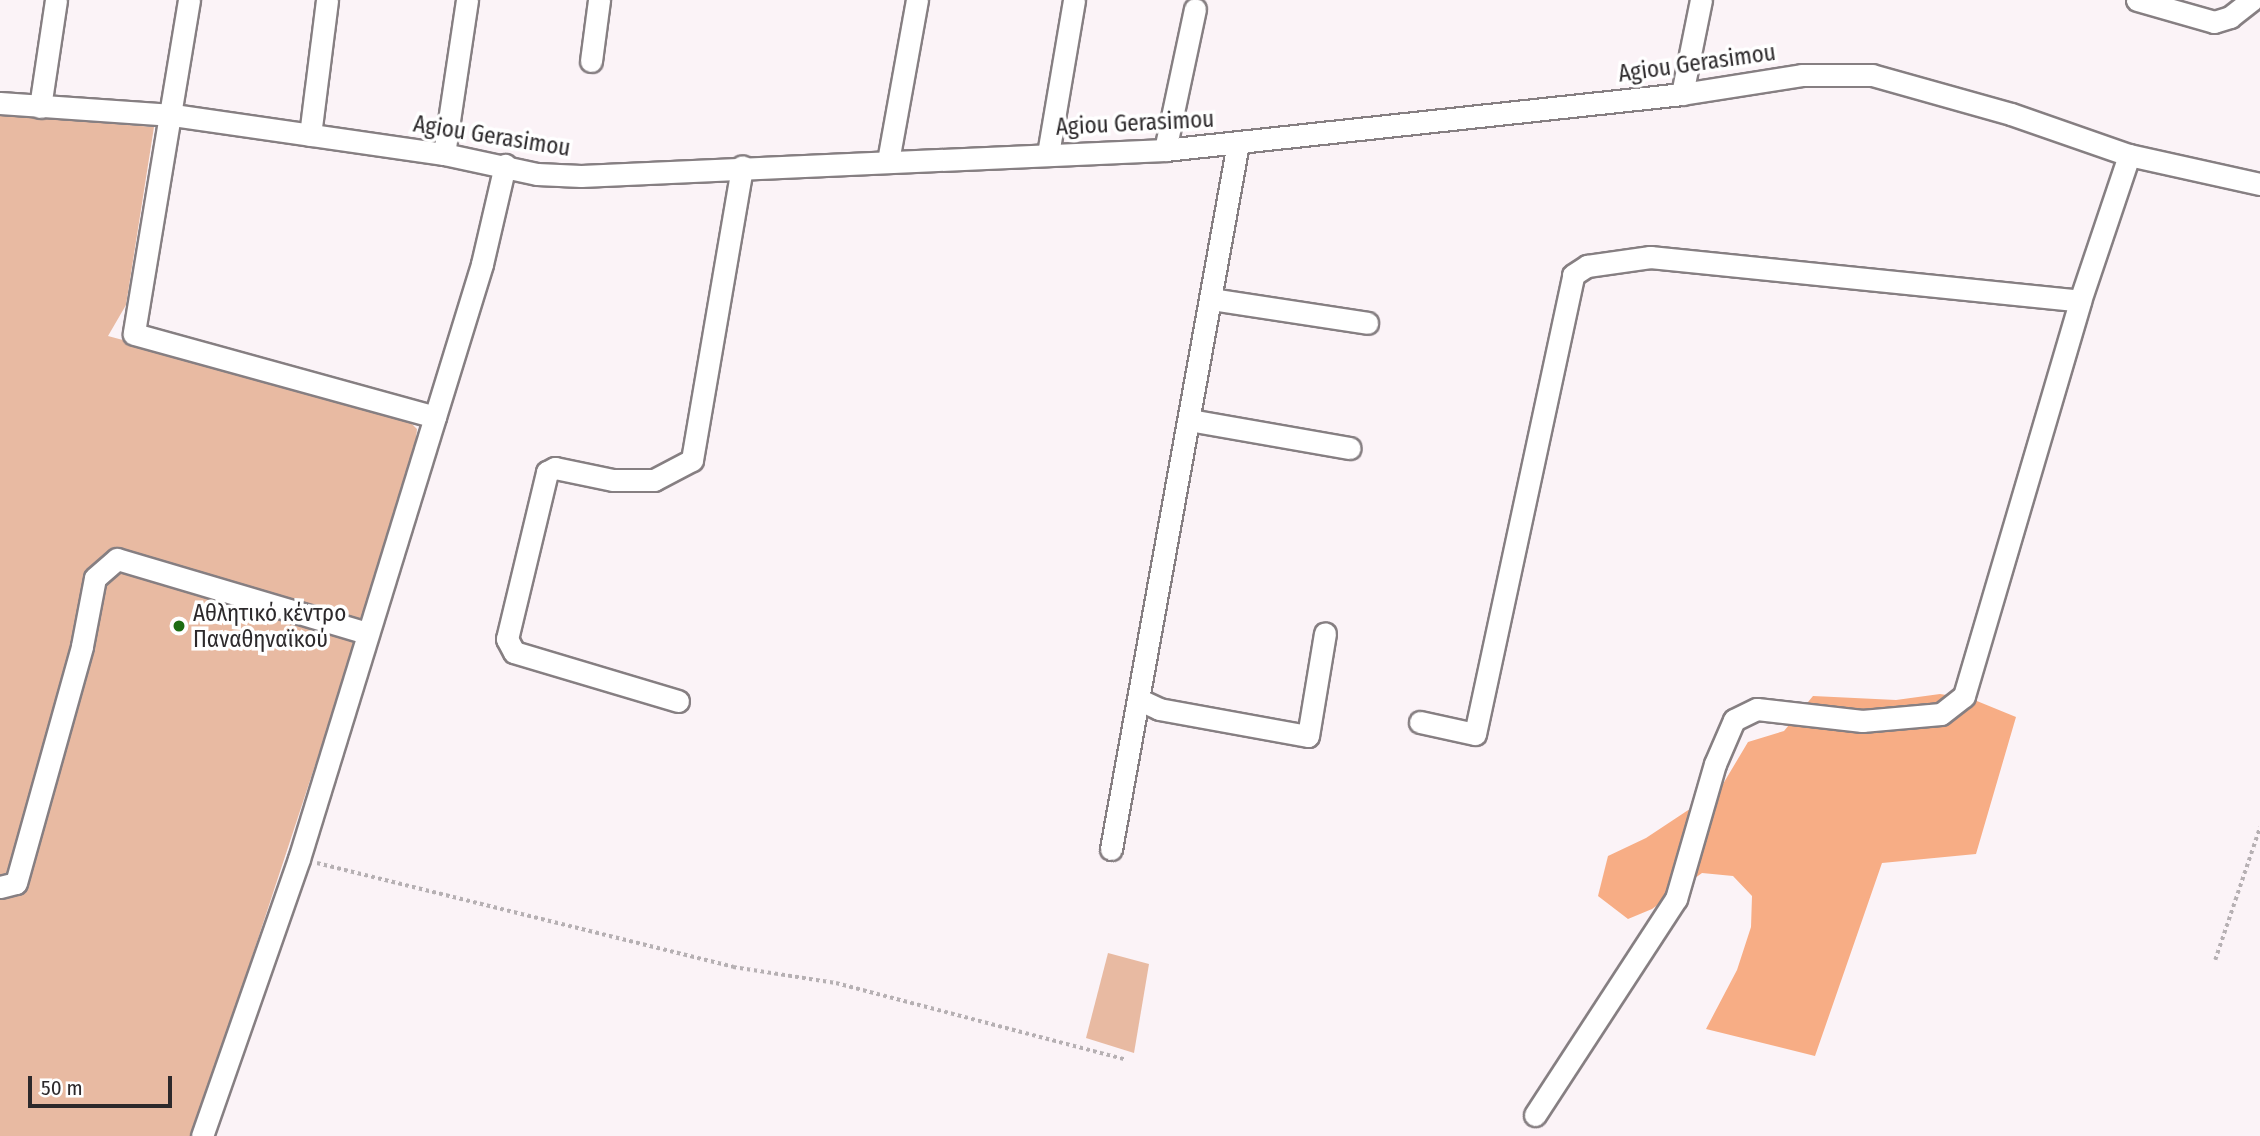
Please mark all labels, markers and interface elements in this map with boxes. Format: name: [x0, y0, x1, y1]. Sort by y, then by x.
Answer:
street label: Agiou Gerasimou: [1617, 38, 1777, 88]
street label: Agiou Gerasimou: [1055, 105, 1215, 141]
street label: Agiou Gerasimou: [412, 110, 572, 162]
place label: Αθλητικό κέντρο Παναθηναϊκού: [193, 599, 346, 653]
marker: Αθλητικό κέντρο Παναθηναϊκού: [171, 618, 187, 634]
scale bar: [32, 1062, 175, 1106]
text: 50 m: [41, 1075, 83, 1101]

